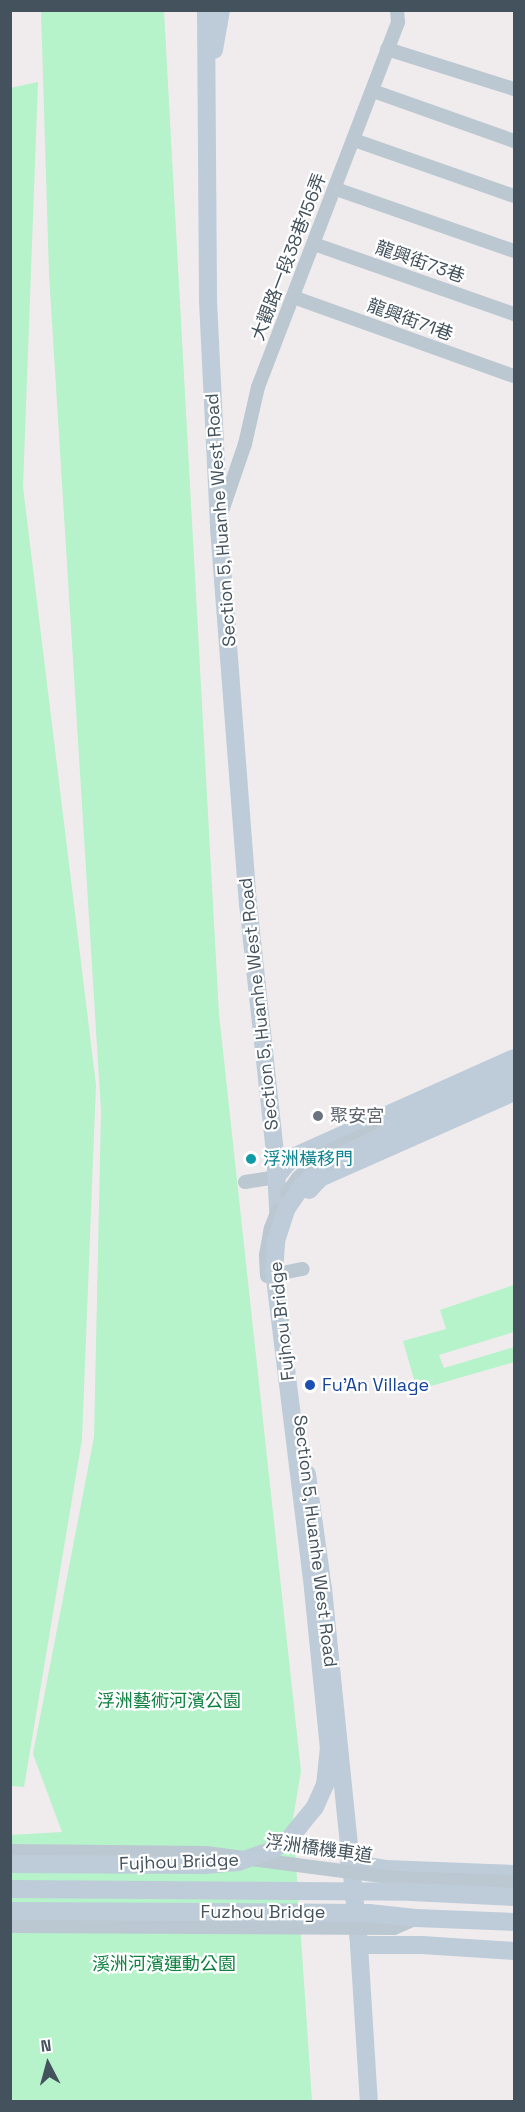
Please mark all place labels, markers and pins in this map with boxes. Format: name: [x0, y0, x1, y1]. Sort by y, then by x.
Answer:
place label: 聚安宮: [330, 1105, 384, 1127]
marker: 聚安宮: [311, 1109, 325, 1123]
place label: 浮洲橫移門: [263, 1148, 353, 1170]
marker: 浮洲橫移門: [244, 1152, 258, 1166]
place label: Fu'An Village: [322, 1374, 429, 1396]
marker: Fu'An Village: [303, 1378, 317, 1392]

